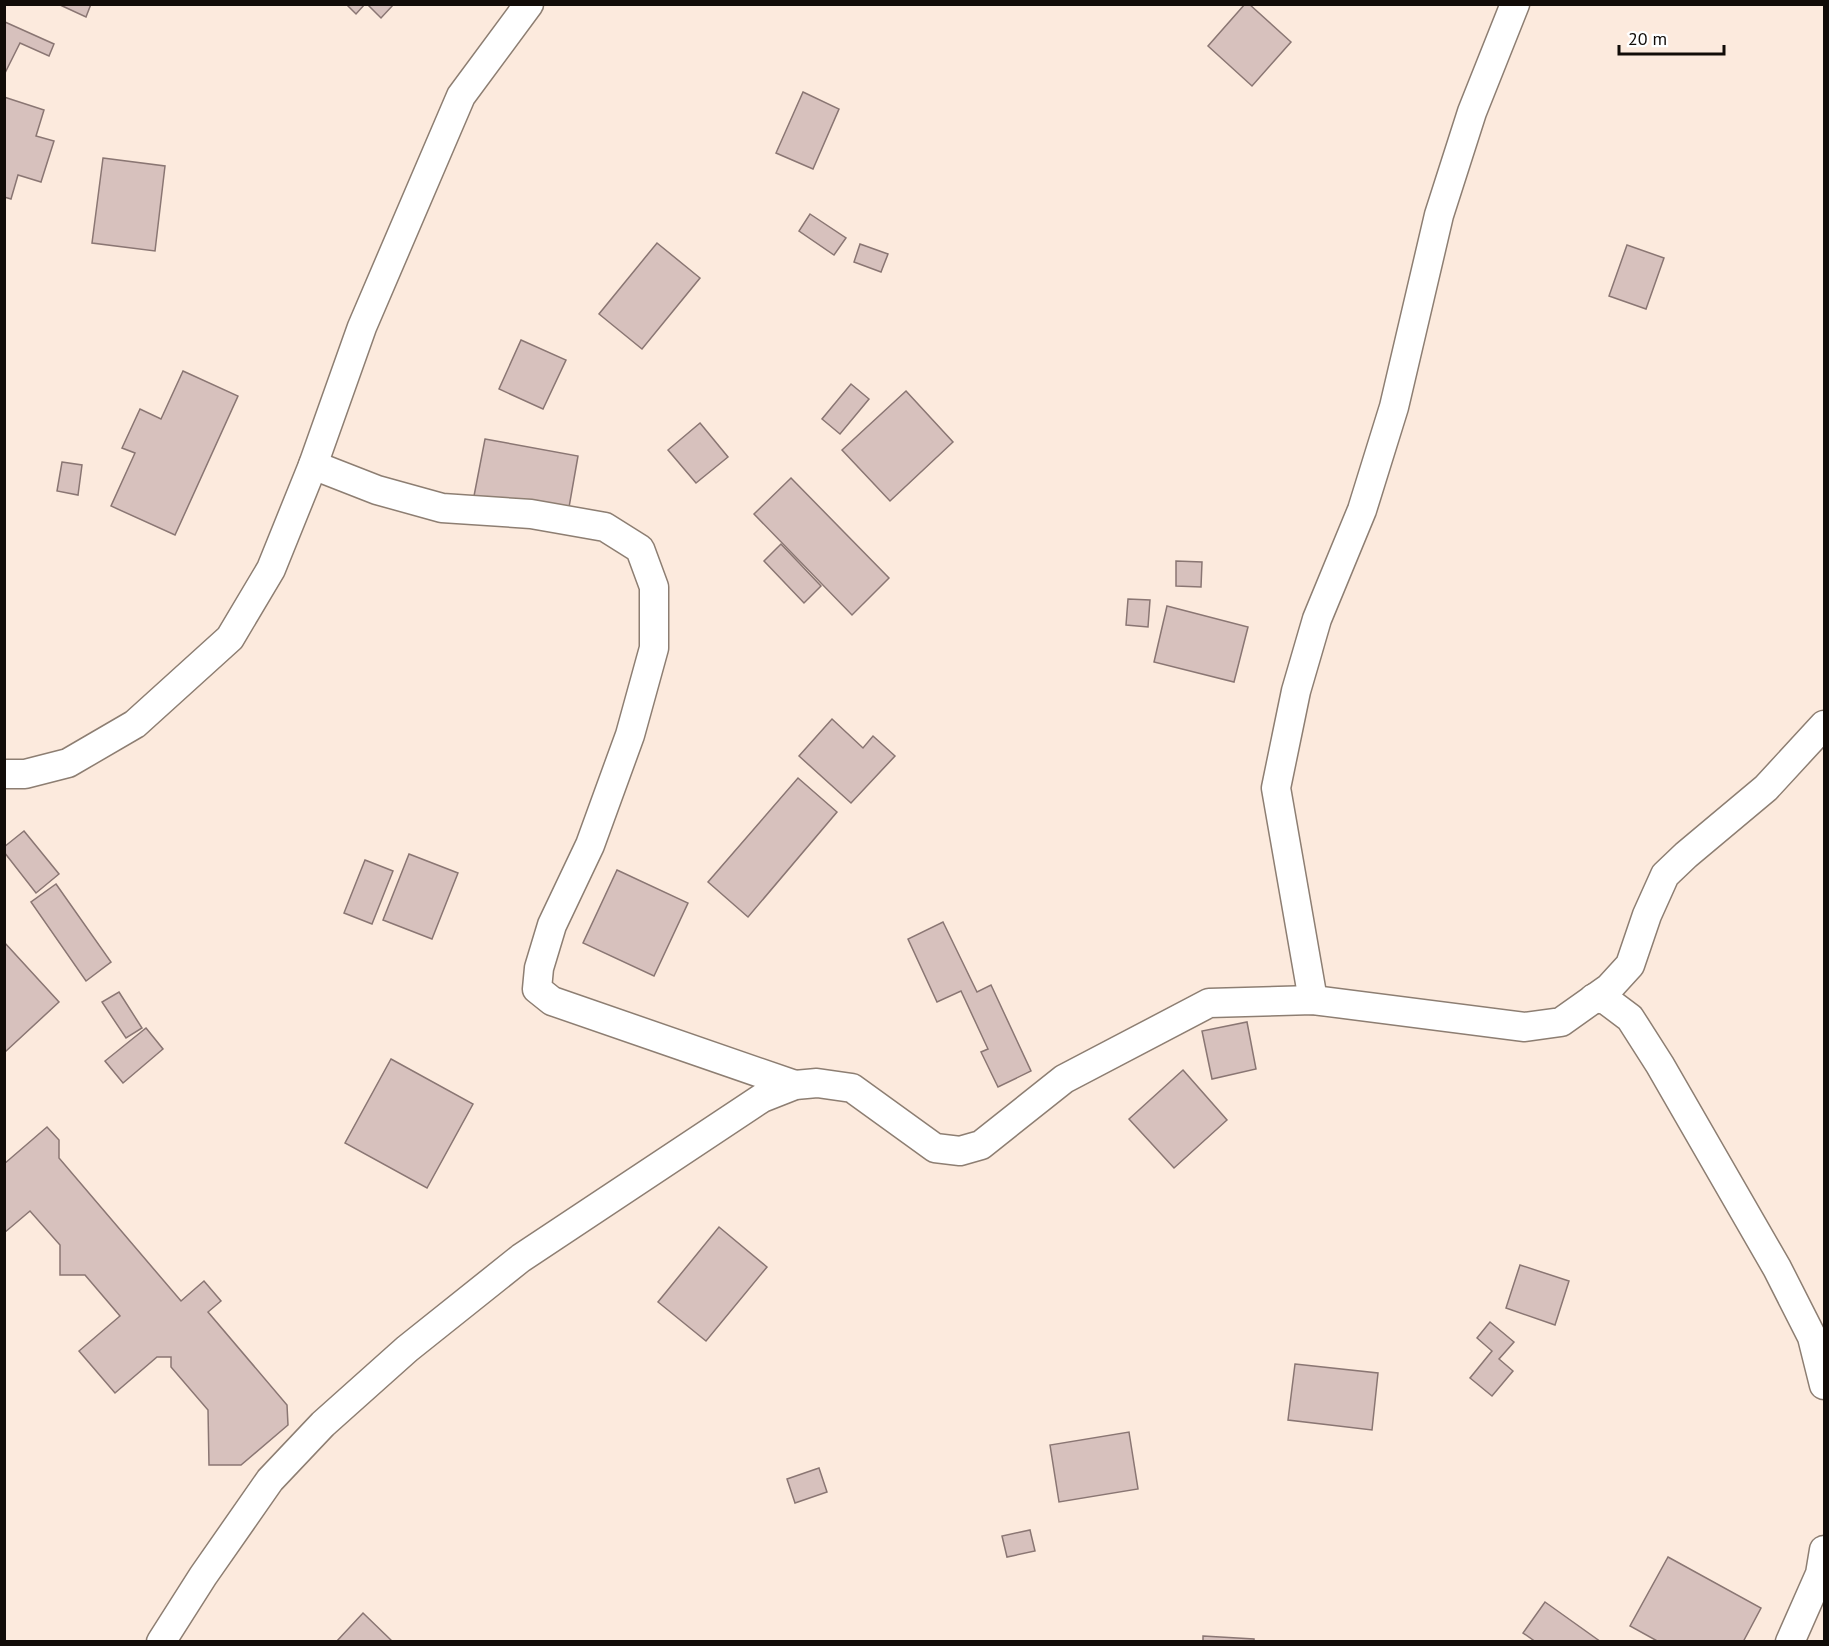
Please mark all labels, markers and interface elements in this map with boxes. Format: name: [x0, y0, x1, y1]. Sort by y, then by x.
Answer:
scale bar: [1619, 18, 1724, 56]
text: 20 m: [1628, 27, 1667, 50]

